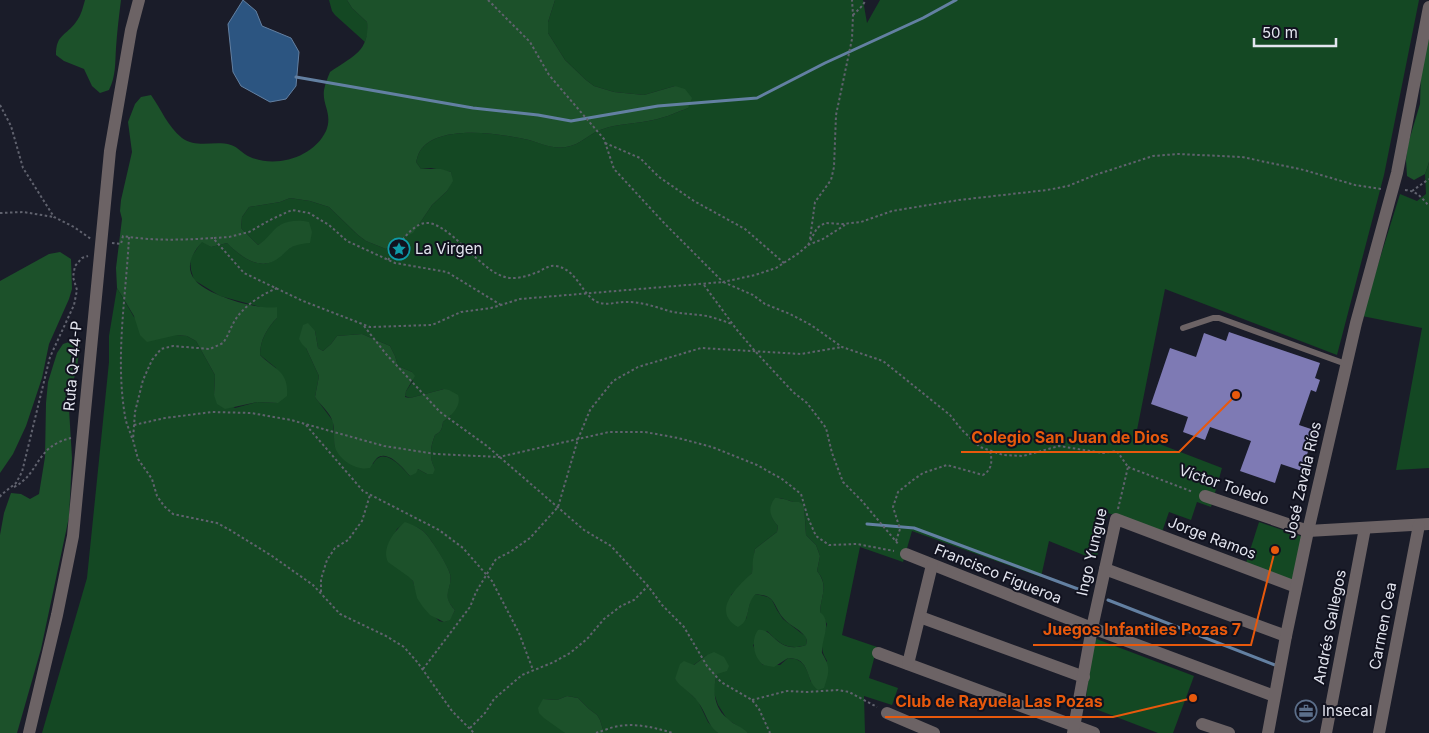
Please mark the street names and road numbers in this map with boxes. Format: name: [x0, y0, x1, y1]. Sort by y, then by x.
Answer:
street label: Ruta Q-44-P: [59, 320, 86, 412]
street label: José Zavala Ríos: [1280, 420, 1325, 540]
street label: Víctor Toledo: [1177, 460, 1272, 509]
street label: Ingo Yungue: [1072, 506, 1111, 598]
street label: Jorge Ramos: [1165, 512, 1259, 563]
street label: Francisco Figueroa: [932, 539, 1065, 608]
street label: Andrés Gallegos: [1309, 568, 1350, 686]
street label: Carmen Cea: [1365, 581, 1400, 671]

